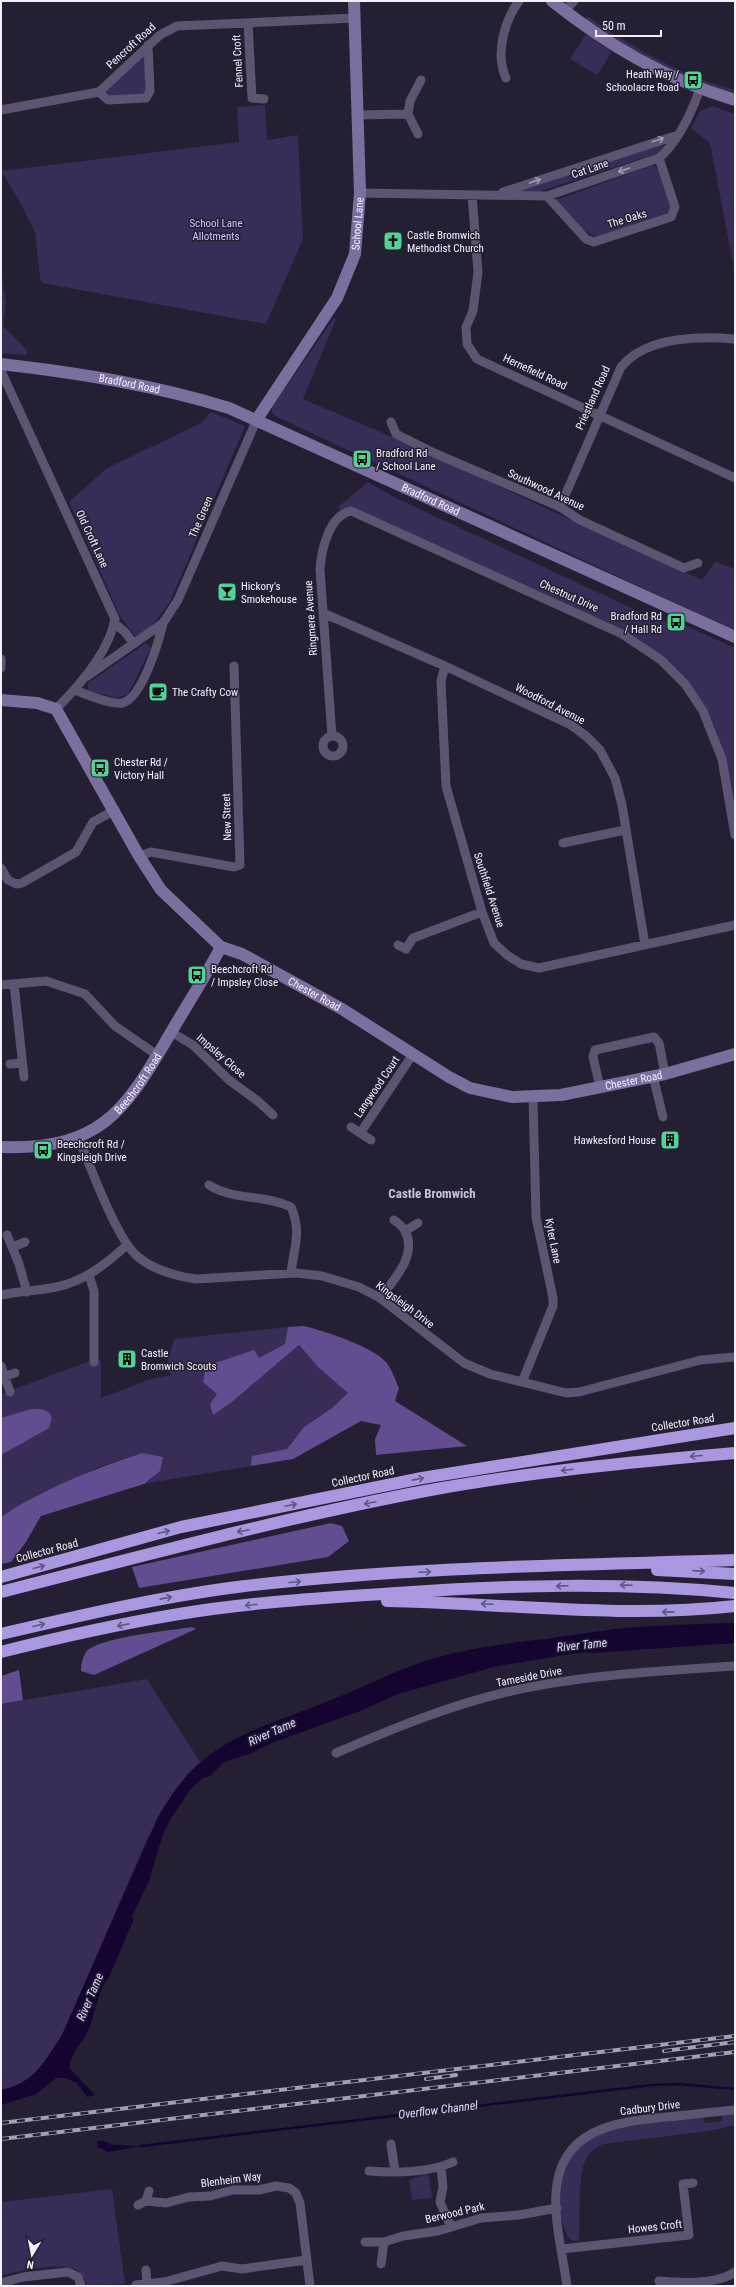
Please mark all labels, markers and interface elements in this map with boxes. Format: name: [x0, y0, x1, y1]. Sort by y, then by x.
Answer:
scale bar: [596, 12, 661, 38]
text: 50 m: [602, 19, 626, 33]
street label: Pencroft Road: [104, 21, 158, 71]
street label: Fennel Croft: [230, 34, 246, 88]
place label: Heath Way / Schoolacre Road: [606, 68, 679, 94]
bus stop icon: Heath Way / Schoolacre Road: [682, 69, 704, 91]
one-way arrow: [652, 136, 665, 143]
street label: Cat Lane: [570, 157, 610, 181]
one-way arrow: [618, 166, 630, 174]
one-way arrow: [529, 177, 541, 185]
street label: School Lane: [349, 197, 366, 251]
street label: The Oaks: [606, 207, 648, 231]
park label: School Lane Allotments: [189, 217, 243, 243]
place label: Castle Bromwich Methodist Church: [407, 229, 484, 255]
church icon: Castle Bromwich Methodist Church: [382, 230, 404, 252]
street label: Hernefield Road: [501, 352, 569, 392]
street label: Priestland Road: [573, 364, 613, 432]
street label: Bradford Road: [98, 371, 161, 396]
place label: Bradford Rd / School Lane: [376, 447, 436, 473]
bus stop icon: Bradford Rd / School Lane: [351, 448, 373, 470]
street label: Southwood Avenue: [506, 467, 586, 513]
street label: Bradford Road: [400, 481, 462, 518]
street label: The Green: [186, 494, 216, 540]
street label: Old Croft Lane: [73, 508, 111, 570]
street label: Chestnut Drive: [537, 577, 601, 615]
place label: Hickory's Smokehouse: [241, 580, 297, 606]
street label: Ringmere Avenue: [302, 580, 320, 656]
bar icon: Hickory's Smokehouse: [216, 581, 238, 603]
place label: Bradford Rd / Hall Rd: [611, 610, 662, 636]
bus stop icon: Bradford Rd / Hall Rd: [665, 611, 687, 633]
cafe icon: The Crafty Cow: [147, 681, 169, 703]
street label: Woodford Avenue: [513, 681, 587, 727]
place label: The Crafty Cow: [172, 686, 238, 699]
place label: Chester Rd / Victory Hall: [114, 756, 168, 782]
bus stop icon: Chester Rd / Victory Hall: [89, 757, 111, 779]
street label: New Street: [220, 793, 234, 841]
street label: Southfield Avenue: [471, 851, 507, 929]
place label: Beechcroft Rd / Impsley Close: [211, 963, 278, 989]
bus stop icon: Beechcroft Rd / Impsley Close: [186, 964, 208, 986]
street label: Chester Road: [286, 974, 343, 1014]
street label: Impsley Close: [194, 1031, 248, 1081]
street label: Beechcroft Road: [111, 1051, 164, 1116]
street label: Langwood Court: [352, 1054, 402, 1120]
street label: Chester Road: [604, 1068, 663, 1092]
building icon: Hawkesford House: [659, 1129, 681, 1151]
place label: Hawkesford House: [574, 1134, 656, 1147]
place label: Beechcroft Rd / Kingsleigh Drive: [57, 1138, 127, 1164]
bus stop icon: Beechcroft Rd / Kingsleigh Drive: [32, 1139, 54, 1161]
district label: Castle Bromwich: [388, 1186, 476, 1201]
street label: Kyter Lane: [542, 1217, 564, 1265]
street label: Kingsleigh Drive: [373, 1279, 437, 1331]
place label: Castle Bromwich Scouts: [141, 1347, 217, 1373]
building icon: Castle Bromwich Scouts: [116, 1348, 138, 1370]
street label: Collector Road: [651, 1412, 715, 1434]
one-way arrow: [690, 1453, 703, 1460]
street label: Collector Road: [331, 1464, 395, 1490]
one-way arrow: [561, 1466, 574, 1474]
one-way arrow: [411, 1474, 424, 1482]
one-way arrow: [284, 1500, 297, 1508]
one-way arrow: [364, 1500, 377, 1508]
one-way arrow: [157, 1528, 170, 1535]
one-way arrow: [237, 1528, 250, 1536]
street label: Collector Road: [15, 1536, 79, 1566]
one-way arrow: [32, 1563, 45, 1570]
one-way arrow: [692, 1567, 705, 1574]
one-way arrow: [418, 1568, 431, 1576]
one-way arrow: [288, 1578, 301, 1585]
one-way arrow: [556, 1582, 569, 1590]
one-way arrow: [620, 1582, 633, 1589]
one-way arrow: [159, 1594, 172, 1602]
one-way arrow: [481, 1600, 494, 1608]
one-way arrow: [245, 1601, 258, 1609]
one-way arrow: [662, 1608, 675, 1616]
one-way arrow: [32, 1621, 45, 1628]
one-way arrow: [116, 1621, 129, 1629]
water label: River Tame: [556, 1635, 608, 1655]
street label: Tameside Drive: [495, 1664, 563, 1690]
water label: River Tame: [246, 1715, 298, 1749]
water label: River Tame: [74, 1971, 107, 2023]
water label: Overflow Channel: [397, 2098, 479, 2122]
street label: Cadbury Drive: [619, 2098, 681, 2118]
street label: Blenheim Way: [200, 2170, 262, 2190]
street label: Berwood Park: [424, 2200, 486, 2226]
street label: Howes Croft: [627, 2218, 683, 2236]
north arrow: [12, 2235, 52, 2275]
text: N: [26, 2257, 35, 2271]

